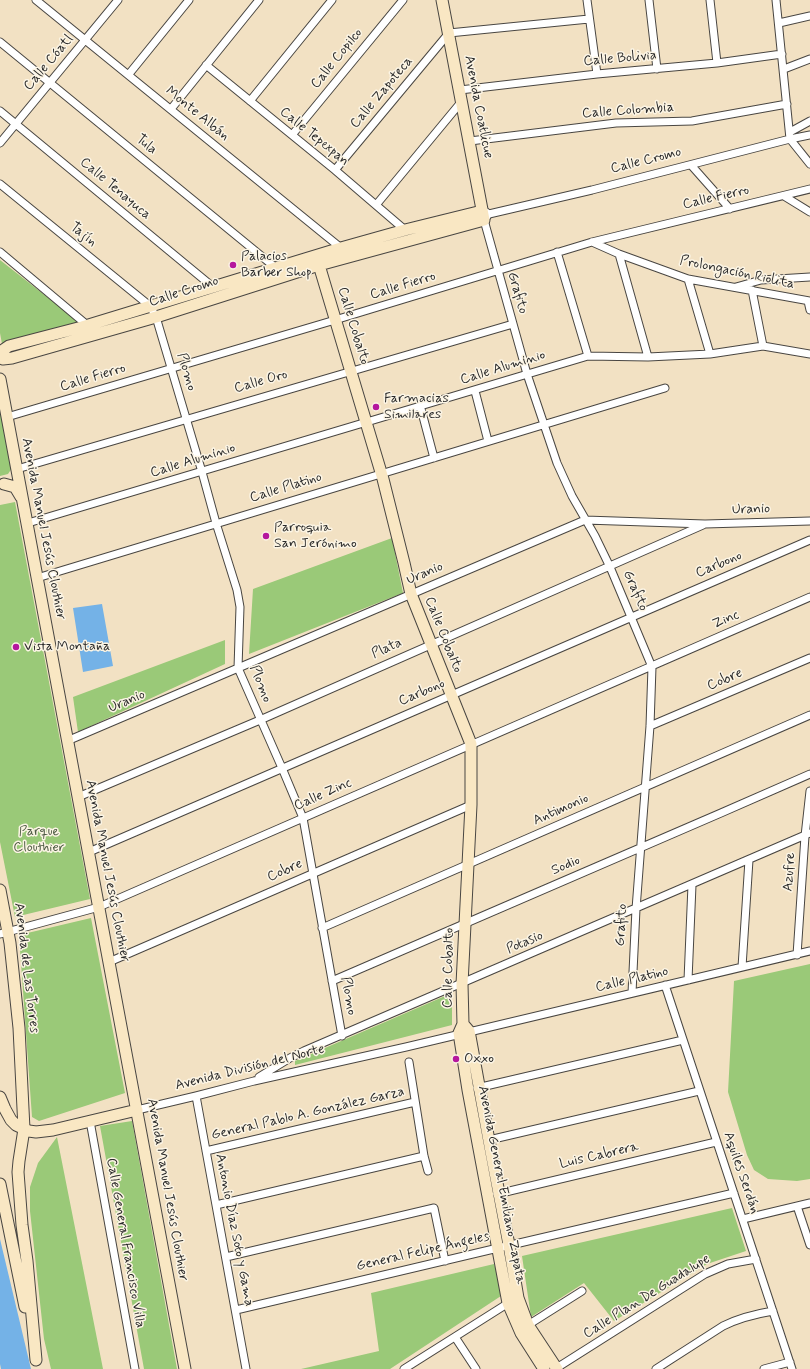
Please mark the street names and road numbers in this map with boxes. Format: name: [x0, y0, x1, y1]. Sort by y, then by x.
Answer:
street label: Calle Copilco: [308, 25, 366, 93]
street label: Calle Cóatl: [21, 32, 77, 94]
street label: Calle Bolivia: [583, 47, 657, 71]
street label: Calle Zapoteca: [347, 54, 417, 132]
street label: Avenida Coatlicue: [460, 54, 496, 160]
street label: Monte Albán: [162, 83, 232, 145]
street label: Calle Colombia: [582, 99, 674, 123]
street label: Calle Tepexpan: [276, 104, 352, 170]
street label: Tula: [132, 131, 160, 159]
street label: Calle Cromo: [609, 144, 683, 178]
street label: Calle Tenayuca: [76, 154, 154, 224]
street label: Calle Fierro: [681, 182, 751, 214]
street label: Tajín: [66, 219, 100, 251]
street label: Prolongación Riolita: [678, 253, 796, 293]
street label: Calle Fierro: [368, 268, 438, 304]
street label: Grafito: [503, 270, 531, 316]
street label: Calle Cromo: [147, 273, 221, 311]
street label: Calle Cobalto: [333, 285, 373, 367]
street label: Calle Aluminio: [458, 347, 548, 389]
street label: Plomo: [173, 351, 199, 393]
street label: Calle Fierro: [58, 360, 128, 396]
street label: Calle Oro: [232, 366, 290, 398]
street label: Avenida Manuel Jesús Clouthier: [17, 437, 69, 621]
street label: Calle Aluminio: [148, 440, 238, 482]
street label: Calle Platino: [248, 469, 324, 507]
street label: Uranio: [732, 501, 770, 519]
street label: Carbono: [693, 548, 745, 582]
street label: Uranio: [404, 559, 446, 589]
street label: Grafito: [619, 568, 651, 614]
street label: Calle Cobalto: [420, 595, 466, 675]
street label: Zinc: [710, 607, 742, 633]
street label: Plata: [369, 635, 405, 663]
street label: Plomo: [245, 663, 275, 705]
street label: Cobre: [705, 665, 745, 695]
street label: Carbono: [396, 676, 448, 710]
street label: Uranio: [106, 687, 148, 717]
street label: Calle Zinc: [292, 775, 354, 815]
street label: Avenida Manuel Jesús Clouthier: [81, 779, 133, 963]
street label: Antimonio: [531, 790, 591, 830]
street label: Azufre: [780, 852, 800, 892]
street label: Sodio: [549, 853, 583, 879]
street label: Cobre: [265, 856, 305, 886]
street label: Avenida de Las Torres: [10, 902, 42, 1034]
street label: Grafito: [612, 903, 632, 947]
street label: Calle Cobalto: [440, 928, 458, 1008]
street label: Potasio: [504, 928, 546, 958]
street label: Calle Platino: [594, 963, 670, 997]
street label: Plomo: [336, 976, 360, 1016]
street label: Avenida División del Norte: [174, 1041, 326, 1095]
street label: General Pablo A. González Garza: [210, 1084, 406, 1144]
street label: Avenida General Emiliano Zapata: [474, 1084, 528, 1286]
street label: Avenida Manuel Jesús Clouthier: [143, 1097, 191, 1283]
street label: Aquiles Serdán: [719, 1130, 763, 1216]
street label: Luis Cabrera: [558, 1139, 640, 1173]
street label: Antonio Díaz Soto y Gama: [211, 1152, 257, 1308]
street label: Calle General Francisco Villa: [102, 1157, 148, 1329]
street label: General Felipe Ángeles: [355, 1229, 491, 1275]
street label: Calle Plan De Guadalupe: [581, 1251, 713, 1343]

